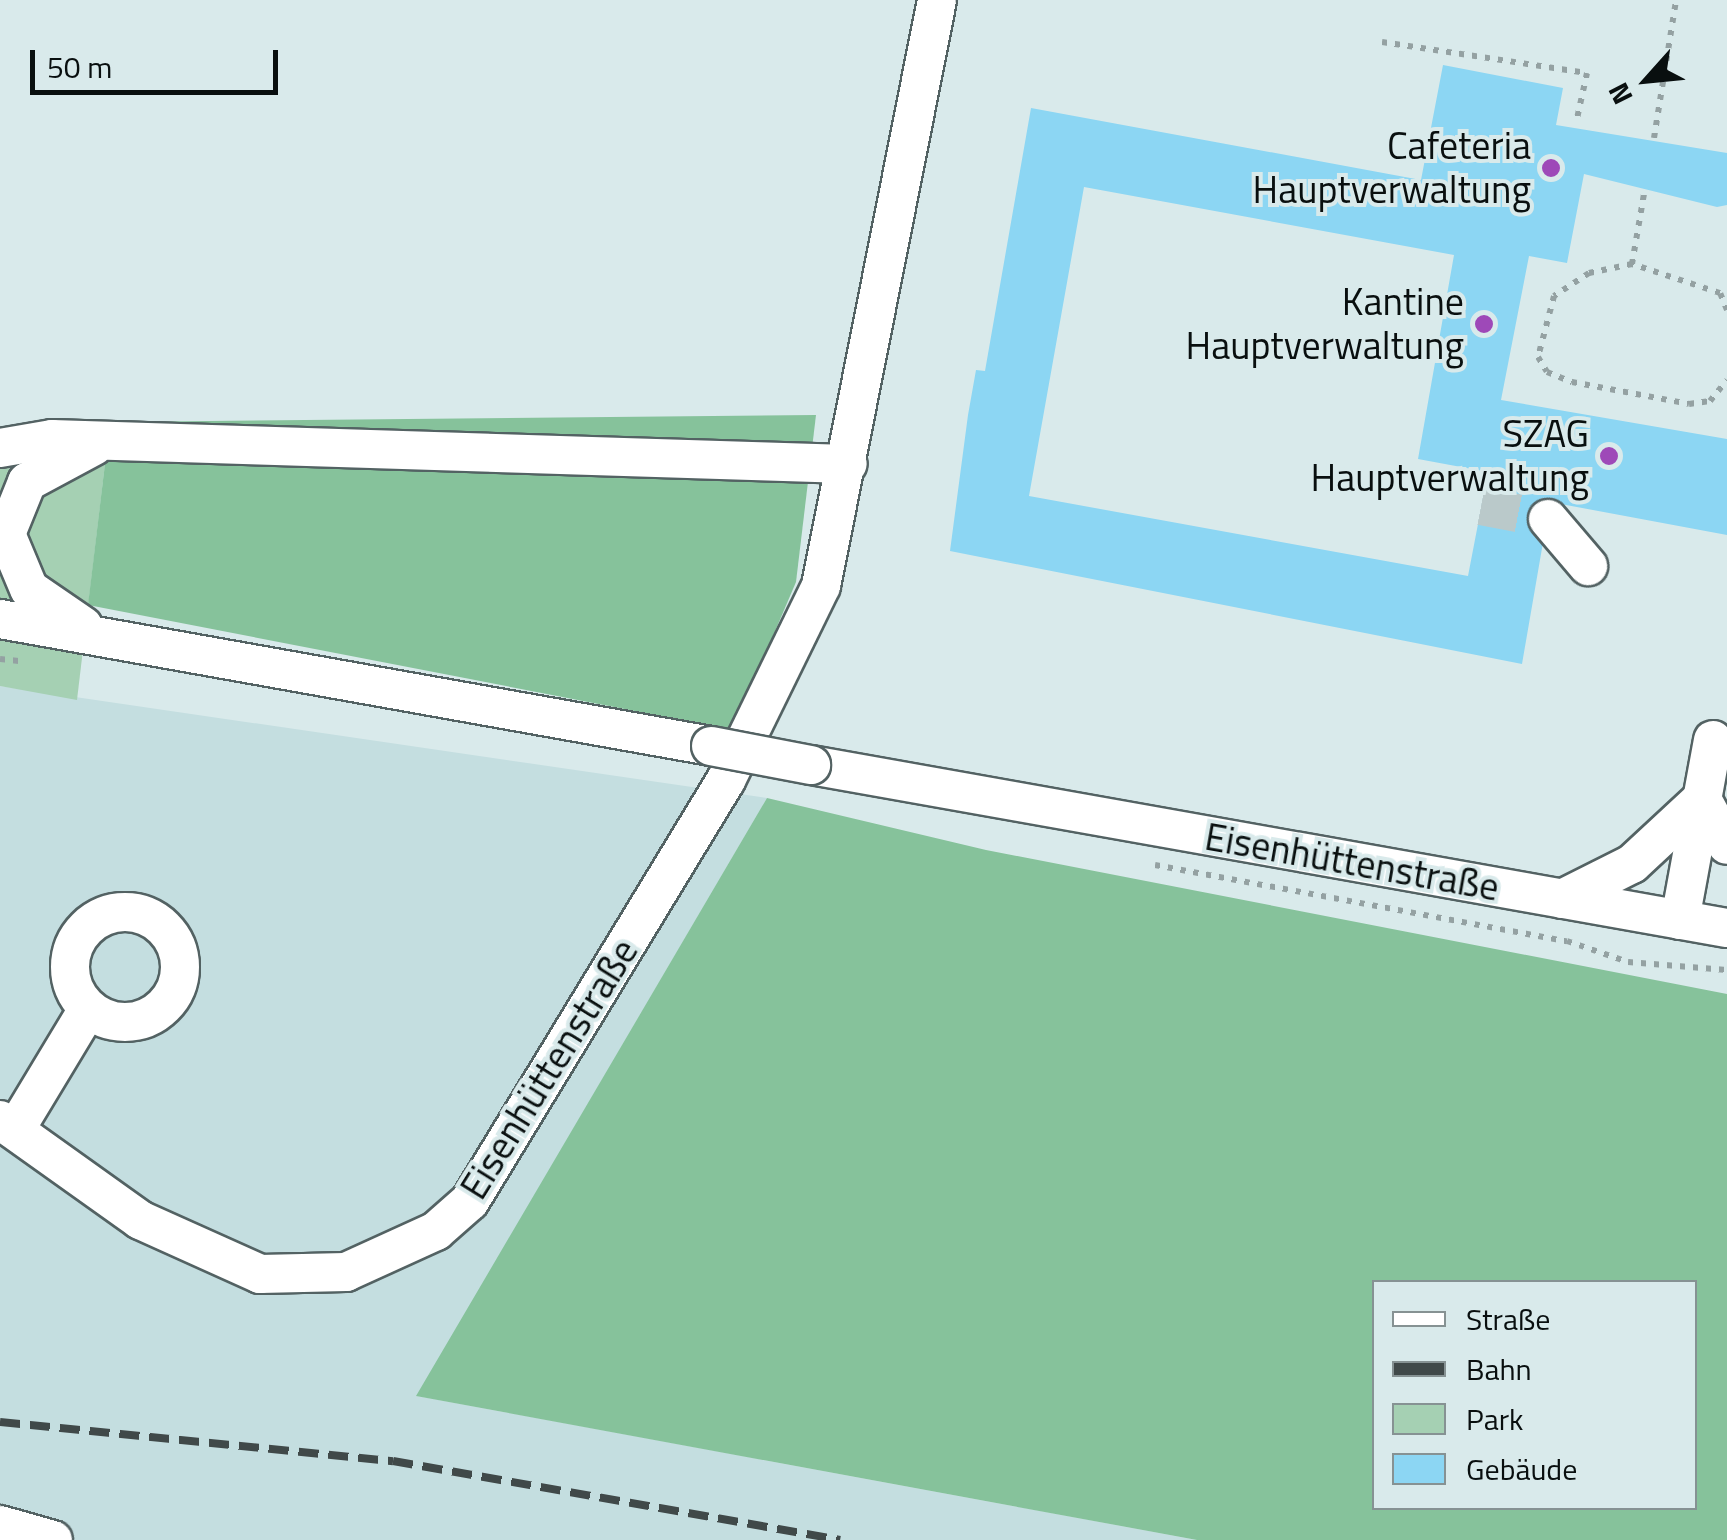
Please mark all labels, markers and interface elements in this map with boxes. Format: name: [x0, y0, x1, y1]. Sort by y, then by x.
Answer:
scale bar: [35, 30, 282, 92]
north arrow: [1597, 30, 1697, 130]
text: 50 m: [47, 44, 112, 90]
text: N: [1596, 75, 1643, 112]
place label: Cafeteria Hauptverwaltung: [1253, 123, 1531, 212]
marker: Cafeteria Hauptverwaltung: [1540, 157, 1562, 179]
place label: Kantine Hauptverwaltung: [1186, 279, 1464, 368]
marker: Kantine Hauptverwaltung: [1473, 313, 1495, 335]
place label: SZAG Hauptverwaltung: [1311, 411, 1589, 500]
marker: SZAG Hauptverwaltung: [1598, 445, 1620, 467]
street label: Eisenhüttenstraße: [1201, 814, 1503, 910]
street label: Eisenhüttenstraße: [451, 931, 647, 1207]
legend: [1372, 1280, 1697, 1510]
text: Straße: [1466, 1296, 1550, 1342]
text: Bahn: [1466, 1346, 1532, 1392]
text: Park: [1466, 1396, 1523, 1442]
text: Gebäude: [1466, 1446, 1577, 1492]

